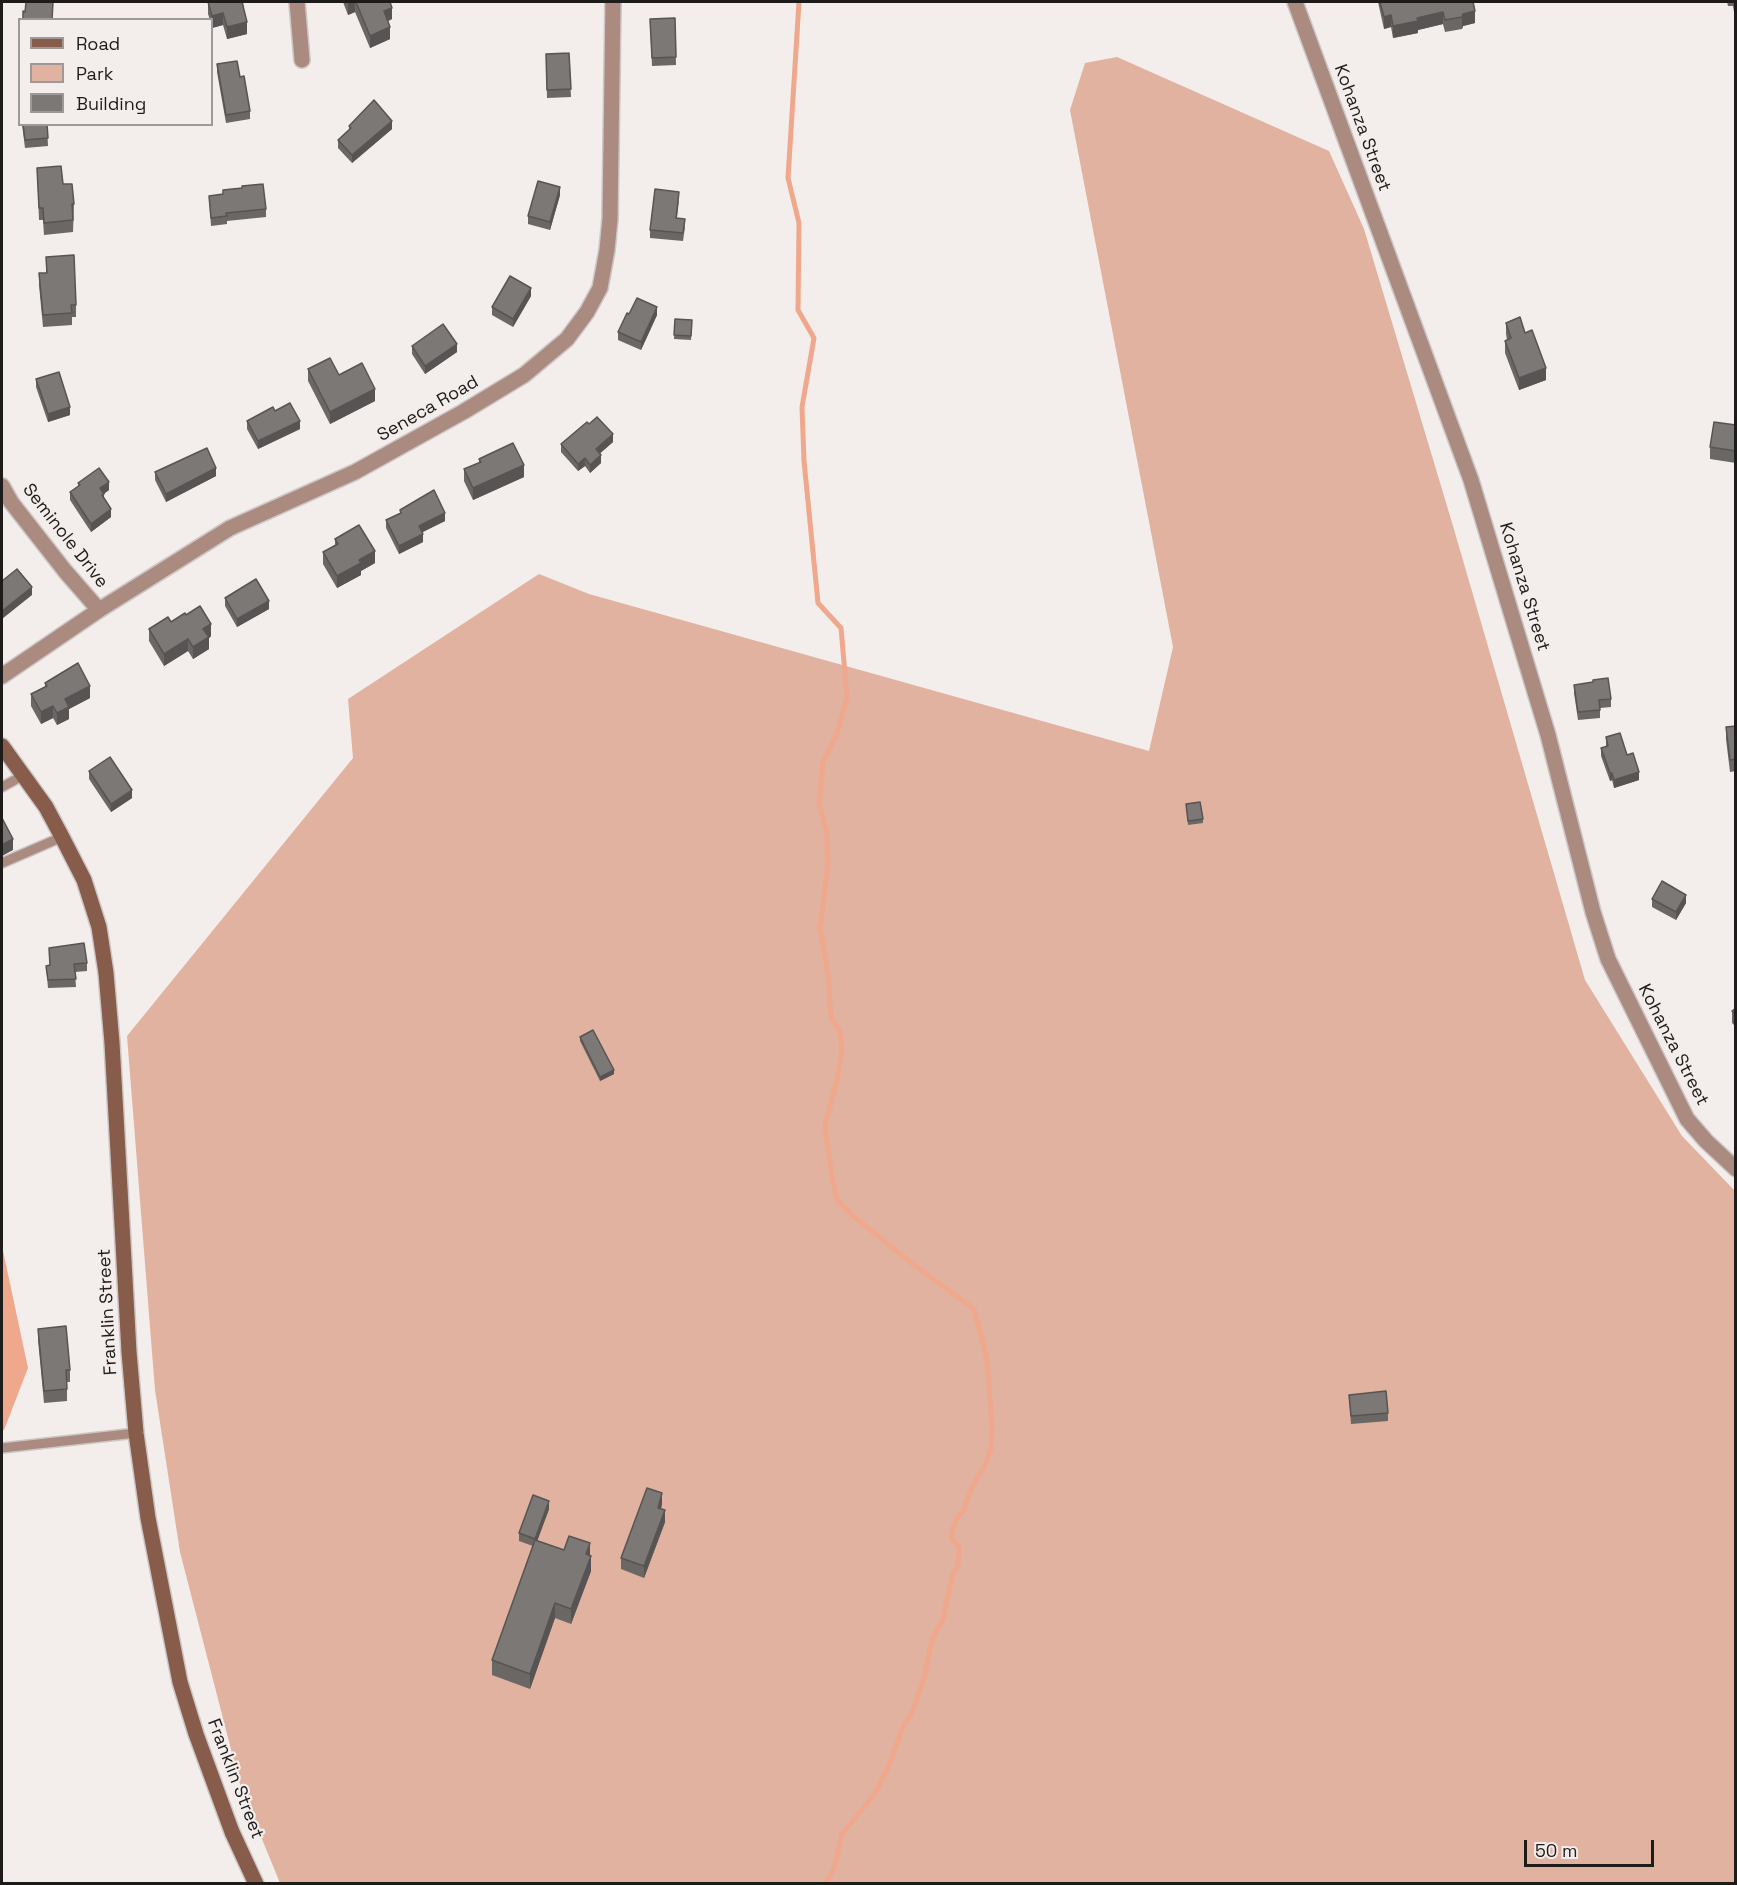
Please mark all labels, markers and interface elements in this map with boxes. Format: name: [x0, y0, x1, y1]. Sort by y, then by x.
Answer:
legend: [18, 18, 213, 126]
text: Road: [76, 32, 120, 55]
text: Park: [76, 62, 113, 85]
street label: Kohanza Street: [1329, 62, 1395, 194]
text: Building: [76, 92, 146, 115]
street label: Seneca Road: [374, 371, 482, 447]
street label: Seminole Drive: [18, 479, 112, 593]
street label: Kohanza Street: [1494, 520, 1554, 654]
street label: Kohanza Street: [1633, 981, 1713, 1109]
street label: Franklin Street: [94, 1248, 122, 1376]
street label: Franklin Street: [202, 1716, 268, 1842]
scale bar: [1527, 1828, 1658, 1866]
text: 50 m: [1535, 1839, 1577, 1862]

